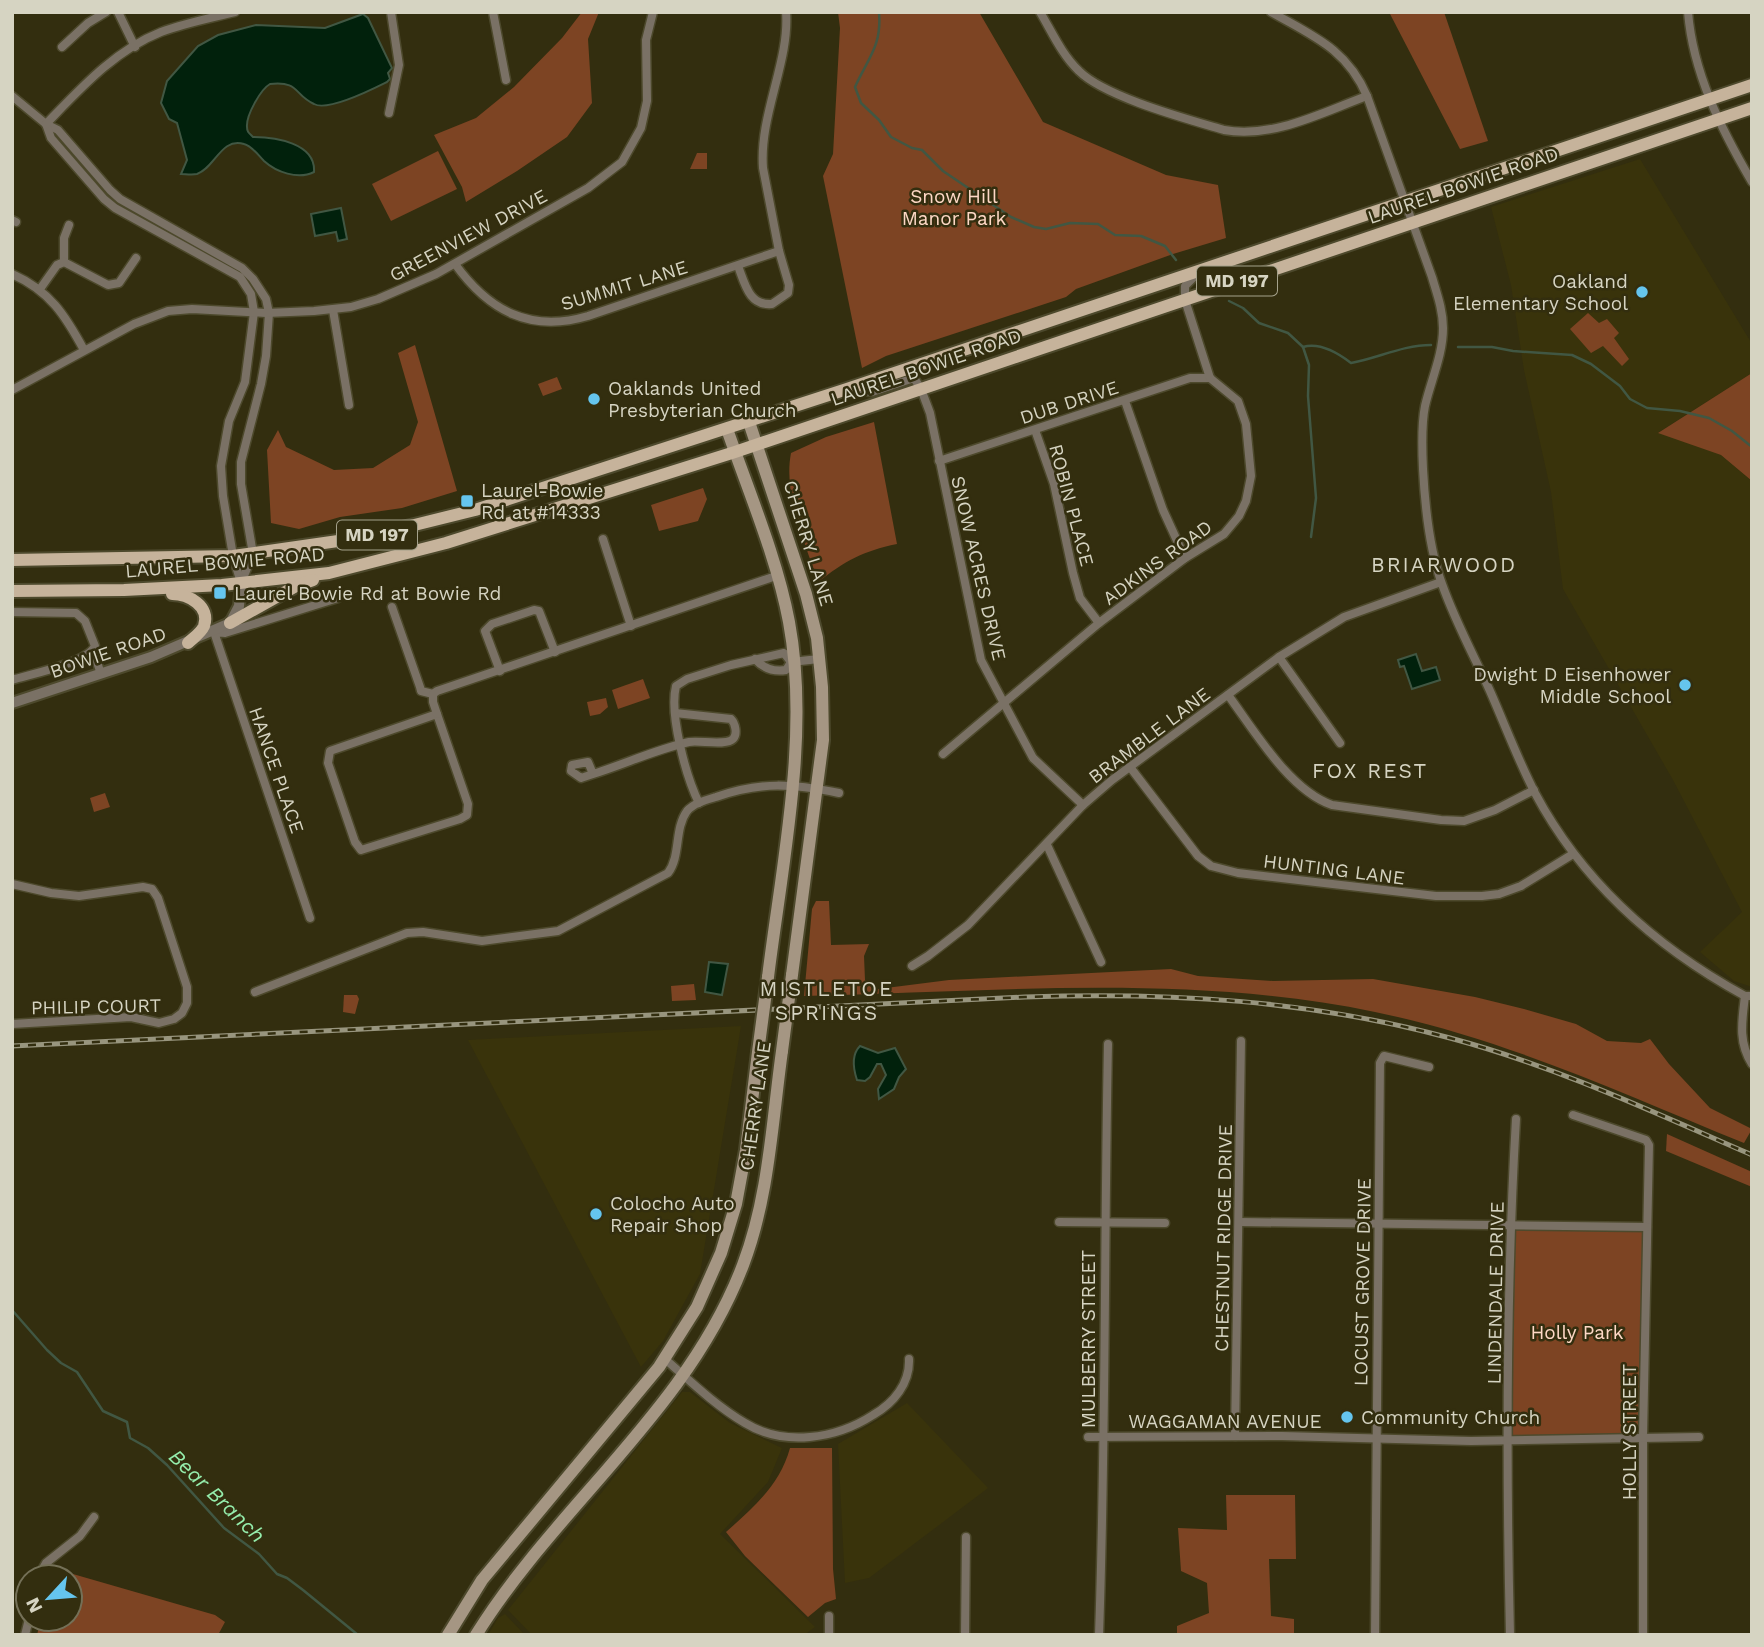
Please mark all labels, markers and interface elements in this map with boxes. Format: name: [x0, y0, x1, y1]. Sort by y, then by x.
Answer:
street label: LAUREL BOWIE ROAD: [1365, 142, 1562, 229]
street label: GREENVIEW DRIVE: [385, 184, 551, 287]
park label: Snow Hill Manor Park: [902, 185, 1007, 230]
street label: SUMMIT LANE: [558, 255, 690, 316]
road number: MD 197: [1197, 267, 1277, 296]
place label: Oakland Elementary School: [1453, 270, 1628, 315]
marker: Oakland Elementary School: [1634, 284, 1650, 300]
street label: LAUREL BOWIE ROAD: [828, 324, 1025, 411]
street label: DUB DRIVE: [1017, 376, 1121, 429]
place label: Oaklands United Presbyterian Church: [608, 377, 797, 422]
marker: Oaklands United Presbyterian Church: [586, 391, 602, 407]
street label: ROBIN PLACE: [1044, 442, 1099, 569]
street label: SNOW ACRES DRIVE: [946, 474, 1011, 663]
street label: CHERRY LANE: [778, 477, 839, 609]
place label: Laurel-Bowie Rd at #14333: [481, 479, 603, 524]
marker: Laurel-Bowie Rd at #14333: [459, 493, 475, 509]
street label: ADKINS ROAD: [1098, 515, 1216, 610]
road number: MD 197: [337, 520, 417, 550]
street label: LAUREL BOWIE ROAD: [124, 542, 326, 583]
district label: BRIARWOOD: [1371, 552, 1517, 577]
place label: Laurel Bowie Rd at Bowie Rd: [234, 582, 501, 605]
marker: Laurel Bowie Rd at Bowie Rd: [212, 585, 228, 601]
street label: BOWIE ROAD: [47, 622, 169, 683]
place label: Dwight D Eisenhower Middle School: [1473, 663, 1671, 708]
marker: Dwight D Eisenhower Middle School: [1677, 677, 1693, 693]
street label: BRAMBLE LANE: [1084, 682, 1215, 789]
street label: HANCE PLACE: [244, 704, 309, 836]
district label: FOX REST: [1312, 758, 1428, 783]
street label: HUNTING LANE: [1262, 849, 1406, 890]
district label: MISTLETOE SPRINGS: [760, 976, 894, 1025]
street label: PHILIP COURT: [31, 994, 161, 1019]
street label: CHERRY LANE: [735, 1040, 776, 1172]
street label: CHESTNUT RIDGE DRIVE: [1210, 1124, 1237, 1352]
street label: LOCUST GROVE DRIVE: [1349, 1178, 1376, 1386]
place label: Colocho Auto Repair Shop: [610, 1192, 735, 1237]
street label: LINDENDALE DRIVE: [1482, 1201, 1509, 1385]
marker: Colocho Auto Repair Shop: [588, 1206, 604, 1222]
street label: MULBERRY STREET: [1077, 1250, 1100, 1428]
park label: Holly Park: [1530, 1321, 1624, 1344]
street label: HOLLY STREET: [1618, 1364, 1641, 1500]
place label: Community Church: [1361, 1406, 1540, 1429]
marker: Community Church: [1339, 1409, 1355, 1425]
street label: WAGGAMAN AVENUE: [1128, 1410, 1322, 1433]
water label: Bear Branch: [164, 1444, 271, 1548]
north arrow: [14, 1563, 84, 1633]
text: N: [21, 1594, 48, 1617]

